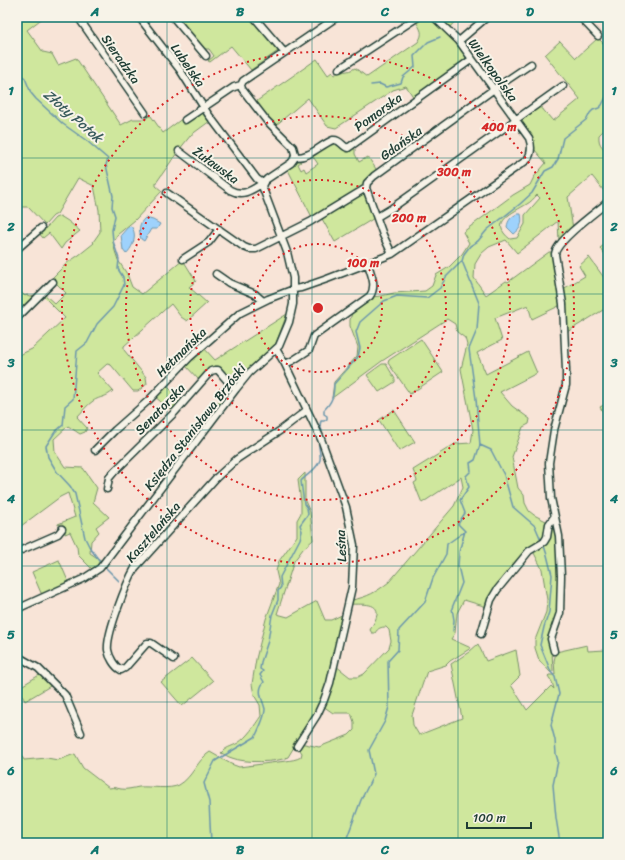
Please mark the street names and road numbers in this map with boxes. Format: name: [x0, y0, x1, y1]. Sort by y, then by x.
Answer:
street label: Sieradzka: [95, 29, 147, 89]
street label: Wielkopolska: [462, 33, 524, 107]
street label: Lubelska: [164, 38, 212, 92]
street label: Pomorska: [349, 86, 407, 138]
street label: Gdańska: [375, 119, 428, 166]
street label: Żuławska: [188, 140, 245, 190]
street label: Hetmańska: [150, 321, 212, 382]
street label: Księdza Stanisława Brzóski: [138, 358, 252, 495]
street label: Senatorska: [129, 377, 191, 440]
street label: Kasztelańska: [120, 496, 187, 568]
street label: Leśna: [329, 529, 353, 563]

